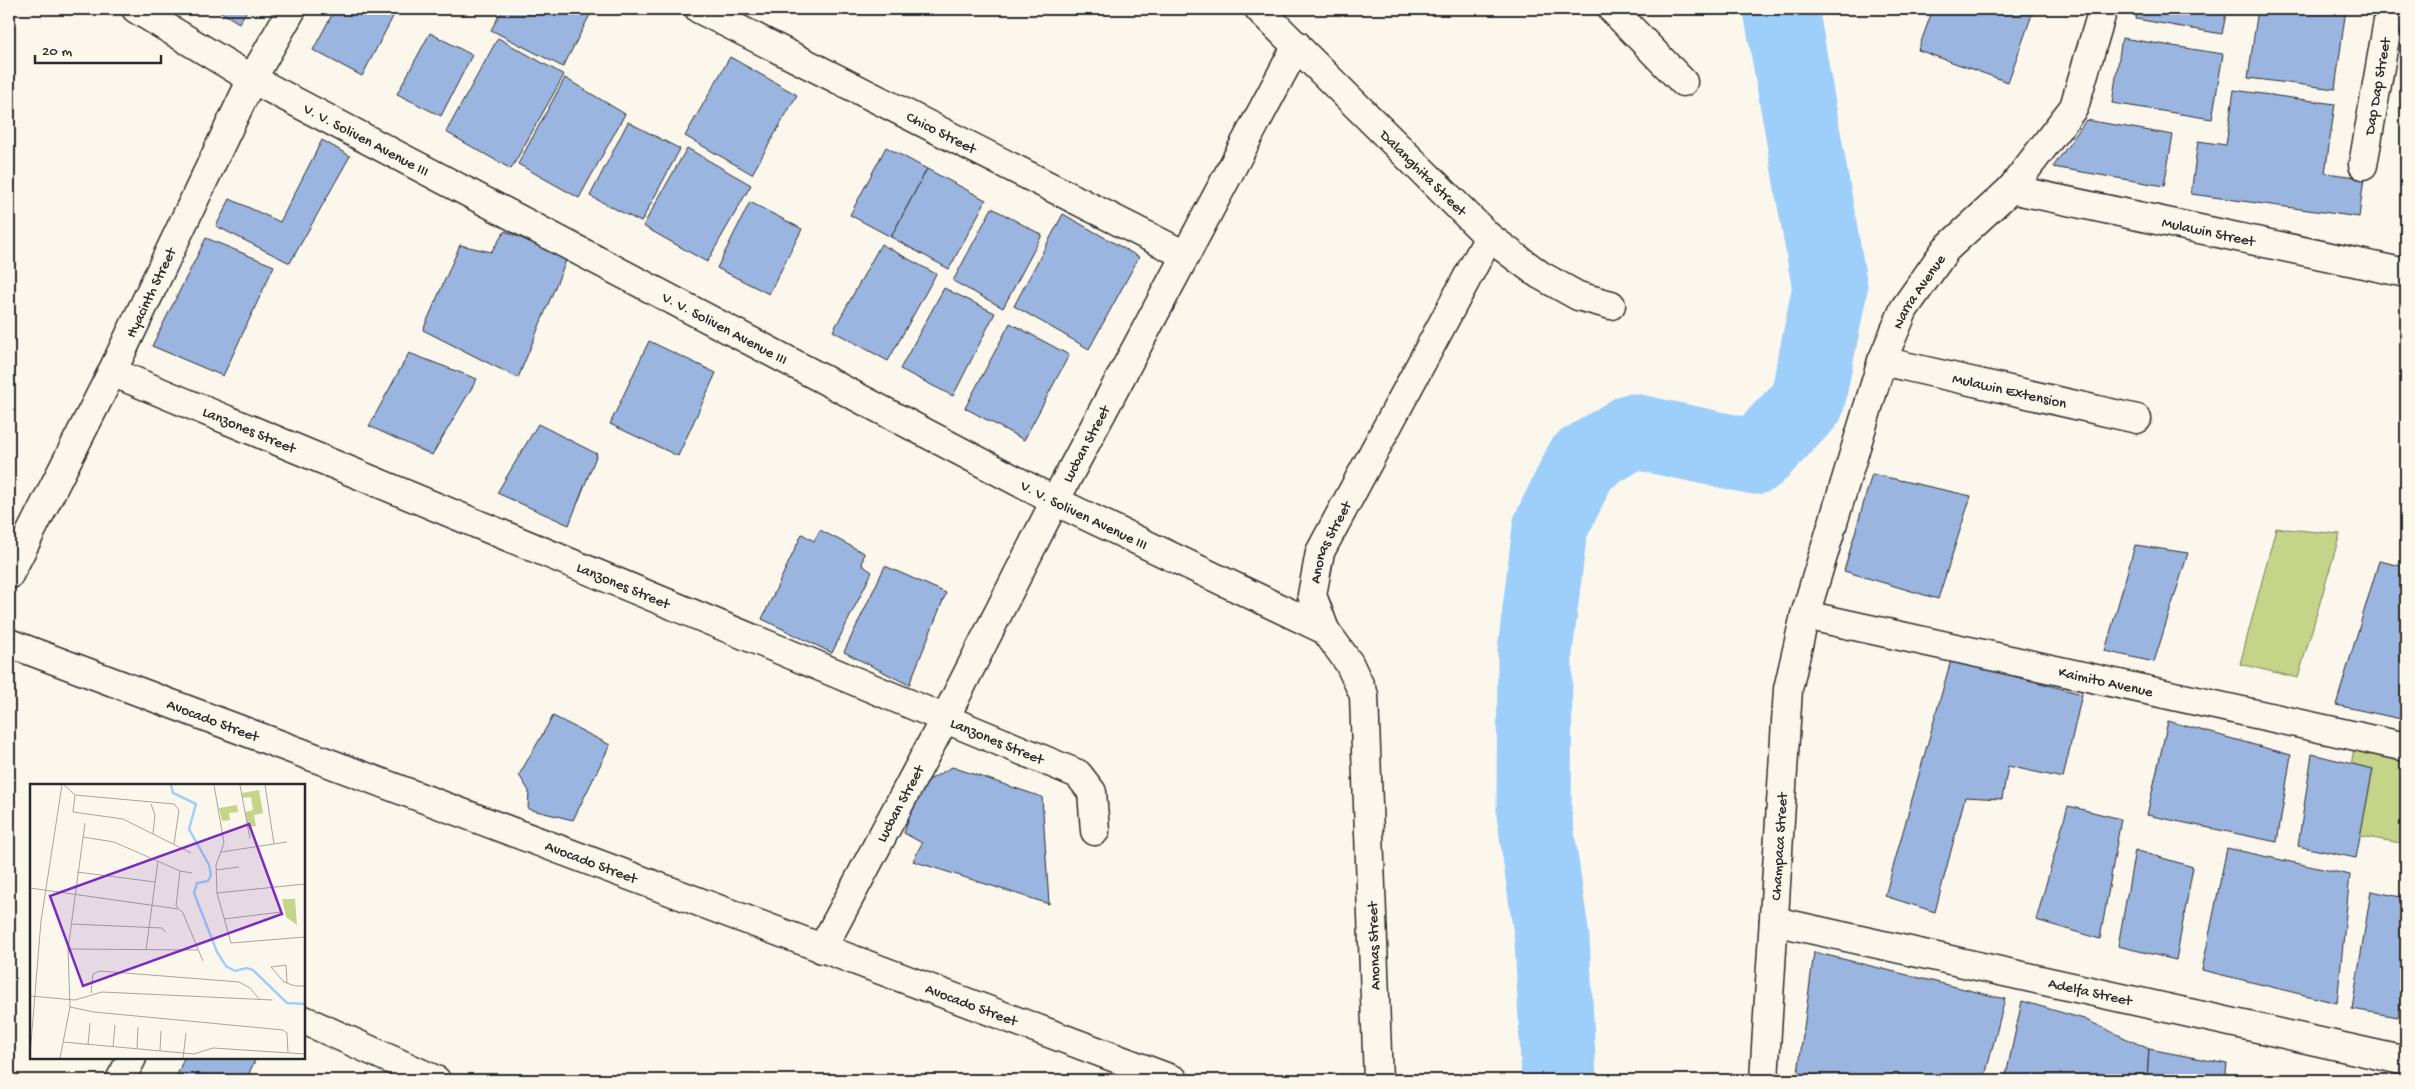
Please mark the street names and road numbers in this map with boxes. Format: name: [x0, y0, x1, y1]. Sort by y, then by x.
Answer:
street label: Dap Dap Street: [2361, 35, 2396, 137]
street label: V. V. Soliven Avenue III: [299, 100, 432, 181]
street label: Chico Street: [903, 108, 980, 160]
street label: Dalanghita Street: [1375, 126, 1471, 222]
street label: Mulawin Street: [2160, 214, 2258, 252]
street label: Hyacinth Street: [123, 244, 182, 341]
street label: Narra Avenue: [1890, 251, 1951, 332]
street label: V. V. Soliven Avenue III: [658, 289, 790, 370]
street label: Mulawin Extension: [1950, 370, 2068, 414]
street label: Lucban Street: [1059, 401, 1116, 486]
street label: Lanzones Street: [199, 404, 300, 459]
street label: V. V. Soliven Avenue III: [1016, 477, 1150, 555]
street label: Anonas Street: [1307, 497, 1357, 585]
street label: Lanzones Street: [573, 559, 674, 615]
street label: Kaimito Avenue: [2056, 664, 2155, 702]
street label: Avocado Street: [164, 696, 263, 748]
street label: Lanzones Street: [947, 715, 1048, 770]
street label: Lucban Street: [874, 761, 930, 846]
street label: Champaca Street: [1768, 790, 1793, 901]
street label: Avocado Street: [542, 838, 641, 889]
street label: Anonas Street: [1364, 900, 1386, 990]
street label: Adelfa Street: [2046, 975, 2135, 1011]
street label: Avocado Street: [922, 980, 1021, 1032]

